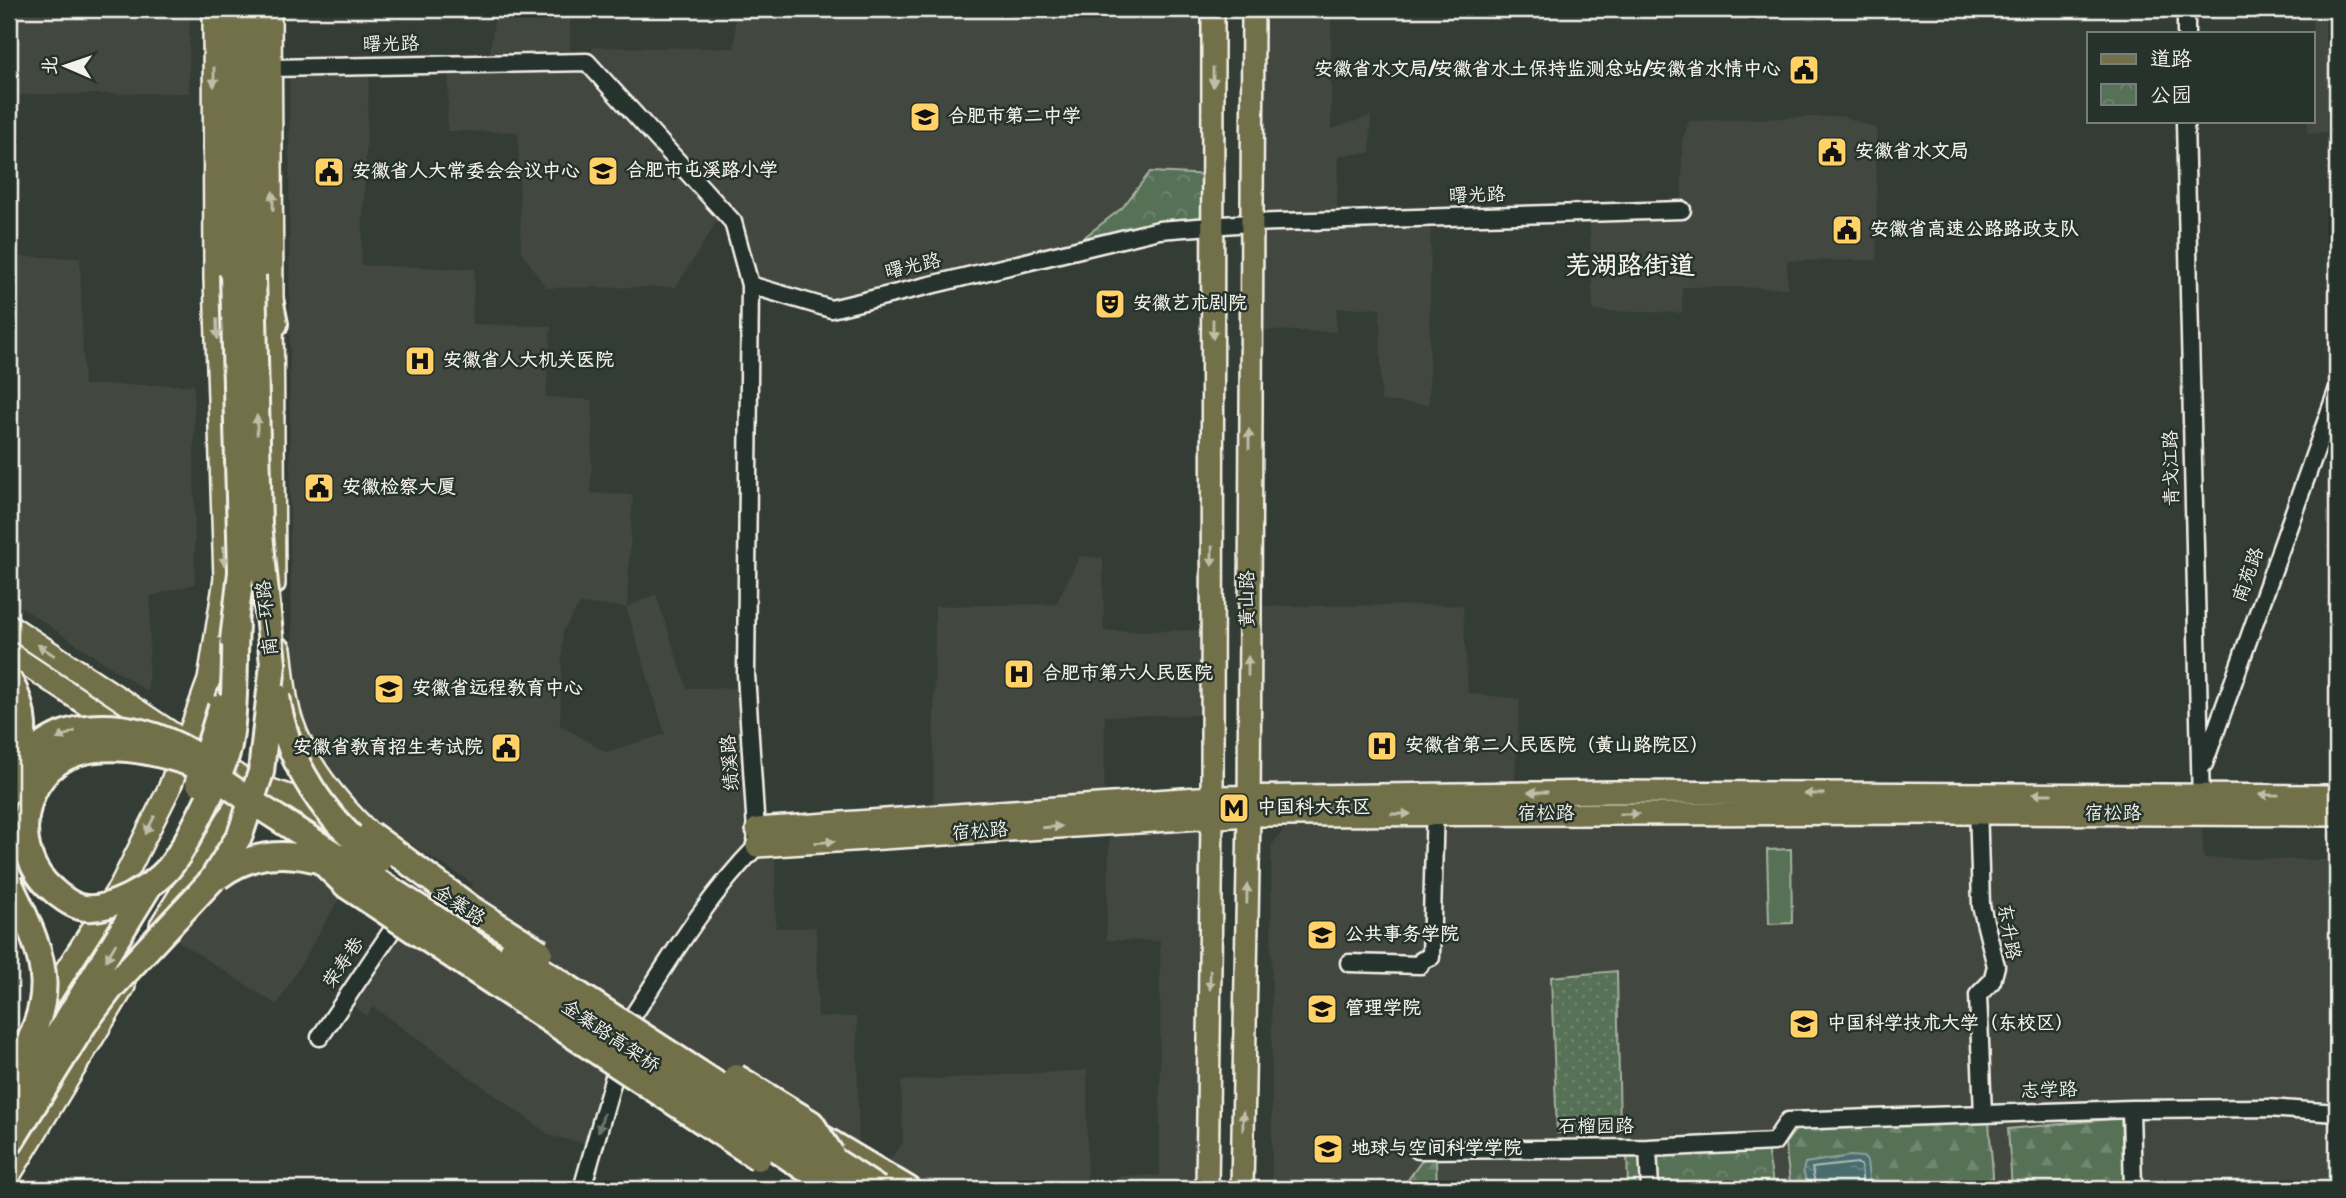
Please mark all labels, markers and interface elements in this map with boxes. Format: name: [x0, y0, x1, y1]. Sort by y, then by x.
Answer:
street label: 曙光路: [362, 30, 420, 60]
north arrow: [32, 32, 102, 102]
legend: [2087, 32, 2314, 122]
text: 道路: [2150, 44, 2192, 77]
public building icon: 安徽省水文局/安徽省水土保持监测总站/安徽省水情中心: [1787, 53, 1821, 87]
text: 北: [36, 55, 66, 76]
place label: 安徽省水文局/安徽省水土保持监测总站/安徽省水情中心: [1314, 55, 1781, 85]
one-way arrow: [208, 66, 220, 88]
one-way arrow: [1207, 66, 1219, 88]
text: 公园: [2150, 80, 2192, 113]
school or university icon: 合肥市第二中学: [908, 100, 942, 134]
place label: 合肥市第二中学: [948, 102, 1081, 132]
public building icon: 安徽省水文局: [1815, 135, 1849, 169]
place label: 安徽省水文局: [1855, 137, 1969, 167]
school or university icon: 合肥市屯溪路小学: [586, 154, 620, 188]
public building icon: 安徽省人大常委会会议中心: [312, 155, 346, 189]
place label: 合肥市屯溪路小学: [626, 156, 778, 186]
place label: 安徽省人大常委会会议中心: [352, 157, 580, 187]
street label: 曙光路: [1448, 180, 1506, 212]
one-way arrow: [267, 189, 279, 211]
public building icon: 安徽省高速公路路政支队: [1830, 213, 1864, 247]
place label: 安徽省高速公路路政支队: [1870, 215, 2079, 245]
street label: 曙光路: [882, 246, 944, 288]
district label: 芜湖路街道: [1565, 246, 1695, 288]
theatre icon: 安徽艺术剧院: [1093, 287, 1127, 321]
place label: 安徽艺术剧院: [1133, 289, 1247, 319]
one-way arrow: [211, 318, 223, 340]
one-way arrow: [1207, 318, 1219, 340]
hospital icon: 安徽省人大机关医院: [403, 344, 437, 378]
place label: 安徽省人大机关医院: [443, 346, 614, 376]
one-way arrow: [251, 414, 263, 436]
one-way arrow: [1243, 427, 1255, 449]
street label: 青戈江路: [2156, 430, 2188, 506]
public building icon: 安徽检察大厦: [302, 471, 336, 505]
place label: 安徽检察大厦: [342, 473, 456, 503]
street label: 南苑路: [2225, 543, 2273, 607]
one-way arrow: [219, 546, 230, 568]
one-way arrow: [1207, 546, 1218, 568]
street label: 黄山路: [1233, 570, 1263, 628]
street label: 南一环路: [249, 579, 287, 657]
one-way arrow: [37, 644, 56, 657]
one-way arrow: [1242, 655, 1254, 677]
hospital icon: 合肥市第六人民医院: [1002, 657, 1036, 691]
place label: 合肥市第六人民医院: [1042, 659, 1213, 689]
school or university icon: 安徽省远程教育中心: [372, 672, 406, 706]
place label: 安徽省远程教育中心: [412, 674, 583, 704]
hospital icon: 安徽省第二人民医院（黄山路院区）: [1365, 729, 1399, 763]
one-way arrow: [56, 730, 77, 741]
public building icon: 安徽省教育招生考试院: [489, 731, 523, 765]
place label: 安徽省第二人民医院（黄山路院区）: [1405, 731, 1709, 761]
place label: 安徽省教育招生考试院: [293, 733, 483, 763]
street label: 绩溪路: [714, 734, 748, 792]
one-way arrow: [1526, 786, 1548, 798]
one-way arrow: [1803, 788, 1825, 800]
one-way arrow: [2030, 788, 2052, 800]
one-way arrow: [2258, 789, 2280, 801]
metro station icon: 中国科大东区: [1217, 791, 1251, 825]
place label: 中国科大东区: [1257, 793, 1371, 823]
street label: 宿松路: [1517, 799, 1575, 829]
street label: 宿松路: [2084, 799, 2142, 829]
one-way arrow: [1391, 808, 1413, 820]
one-way arrow: [1618, 808, 1640, 820]
one-way arrow: [145, 815, 156, 835]
street label: 宿松路: [951, 815, 1009, 849]
one-way arrow: [1041, 821, 1063, 832]
one-way arrow: [814, 836, 836, 847]
street label: 金寨路: [427, 878, 491, 934]
one-way arrow: [1241, 882, 1253, 904]
street label: 东升路: [1988, 901, 2028, 963]
school or university icon: 公共事务学院: [1305, 918, 1339, 952]
place label: 公共事务学院: [1345, 920, 1459, 950]
street label: 荣寿巷: [316, 931, 372, 995]
one-way arrow: [104, 943, 117, 962]
one-way arrow: [1204, 969, 1216, 991]
school or university icon: 管理学院: [1305, 992, 1339, 1026]
street label: 金寨路高架桥: [554, 993, 666, 1081]
place label: 管理学院: [1345, 994, 1421, 1024]
school or university icon: 中国科学技术大学（东校区）: [1787, 1007, 1821, 1041]
place label: 中国科学技术大学（东校区）: [1827, 1009, 2074, 1039]
street label: 志学路: [2020, 1075, 2078, 1107]
one-way arrow: [1238, 1110, 1249, 1132]
street label: 石榴园路: [1558, 1112, 1634, 1142]
one-way arrow: [595, 1113, 606, 1135]
school or university icon: 地球与空间科学学院: [1311, 1132, 1345, 1166]
place label: 地球与空间科学学院: [1351, 1134, 1522, 1164]

